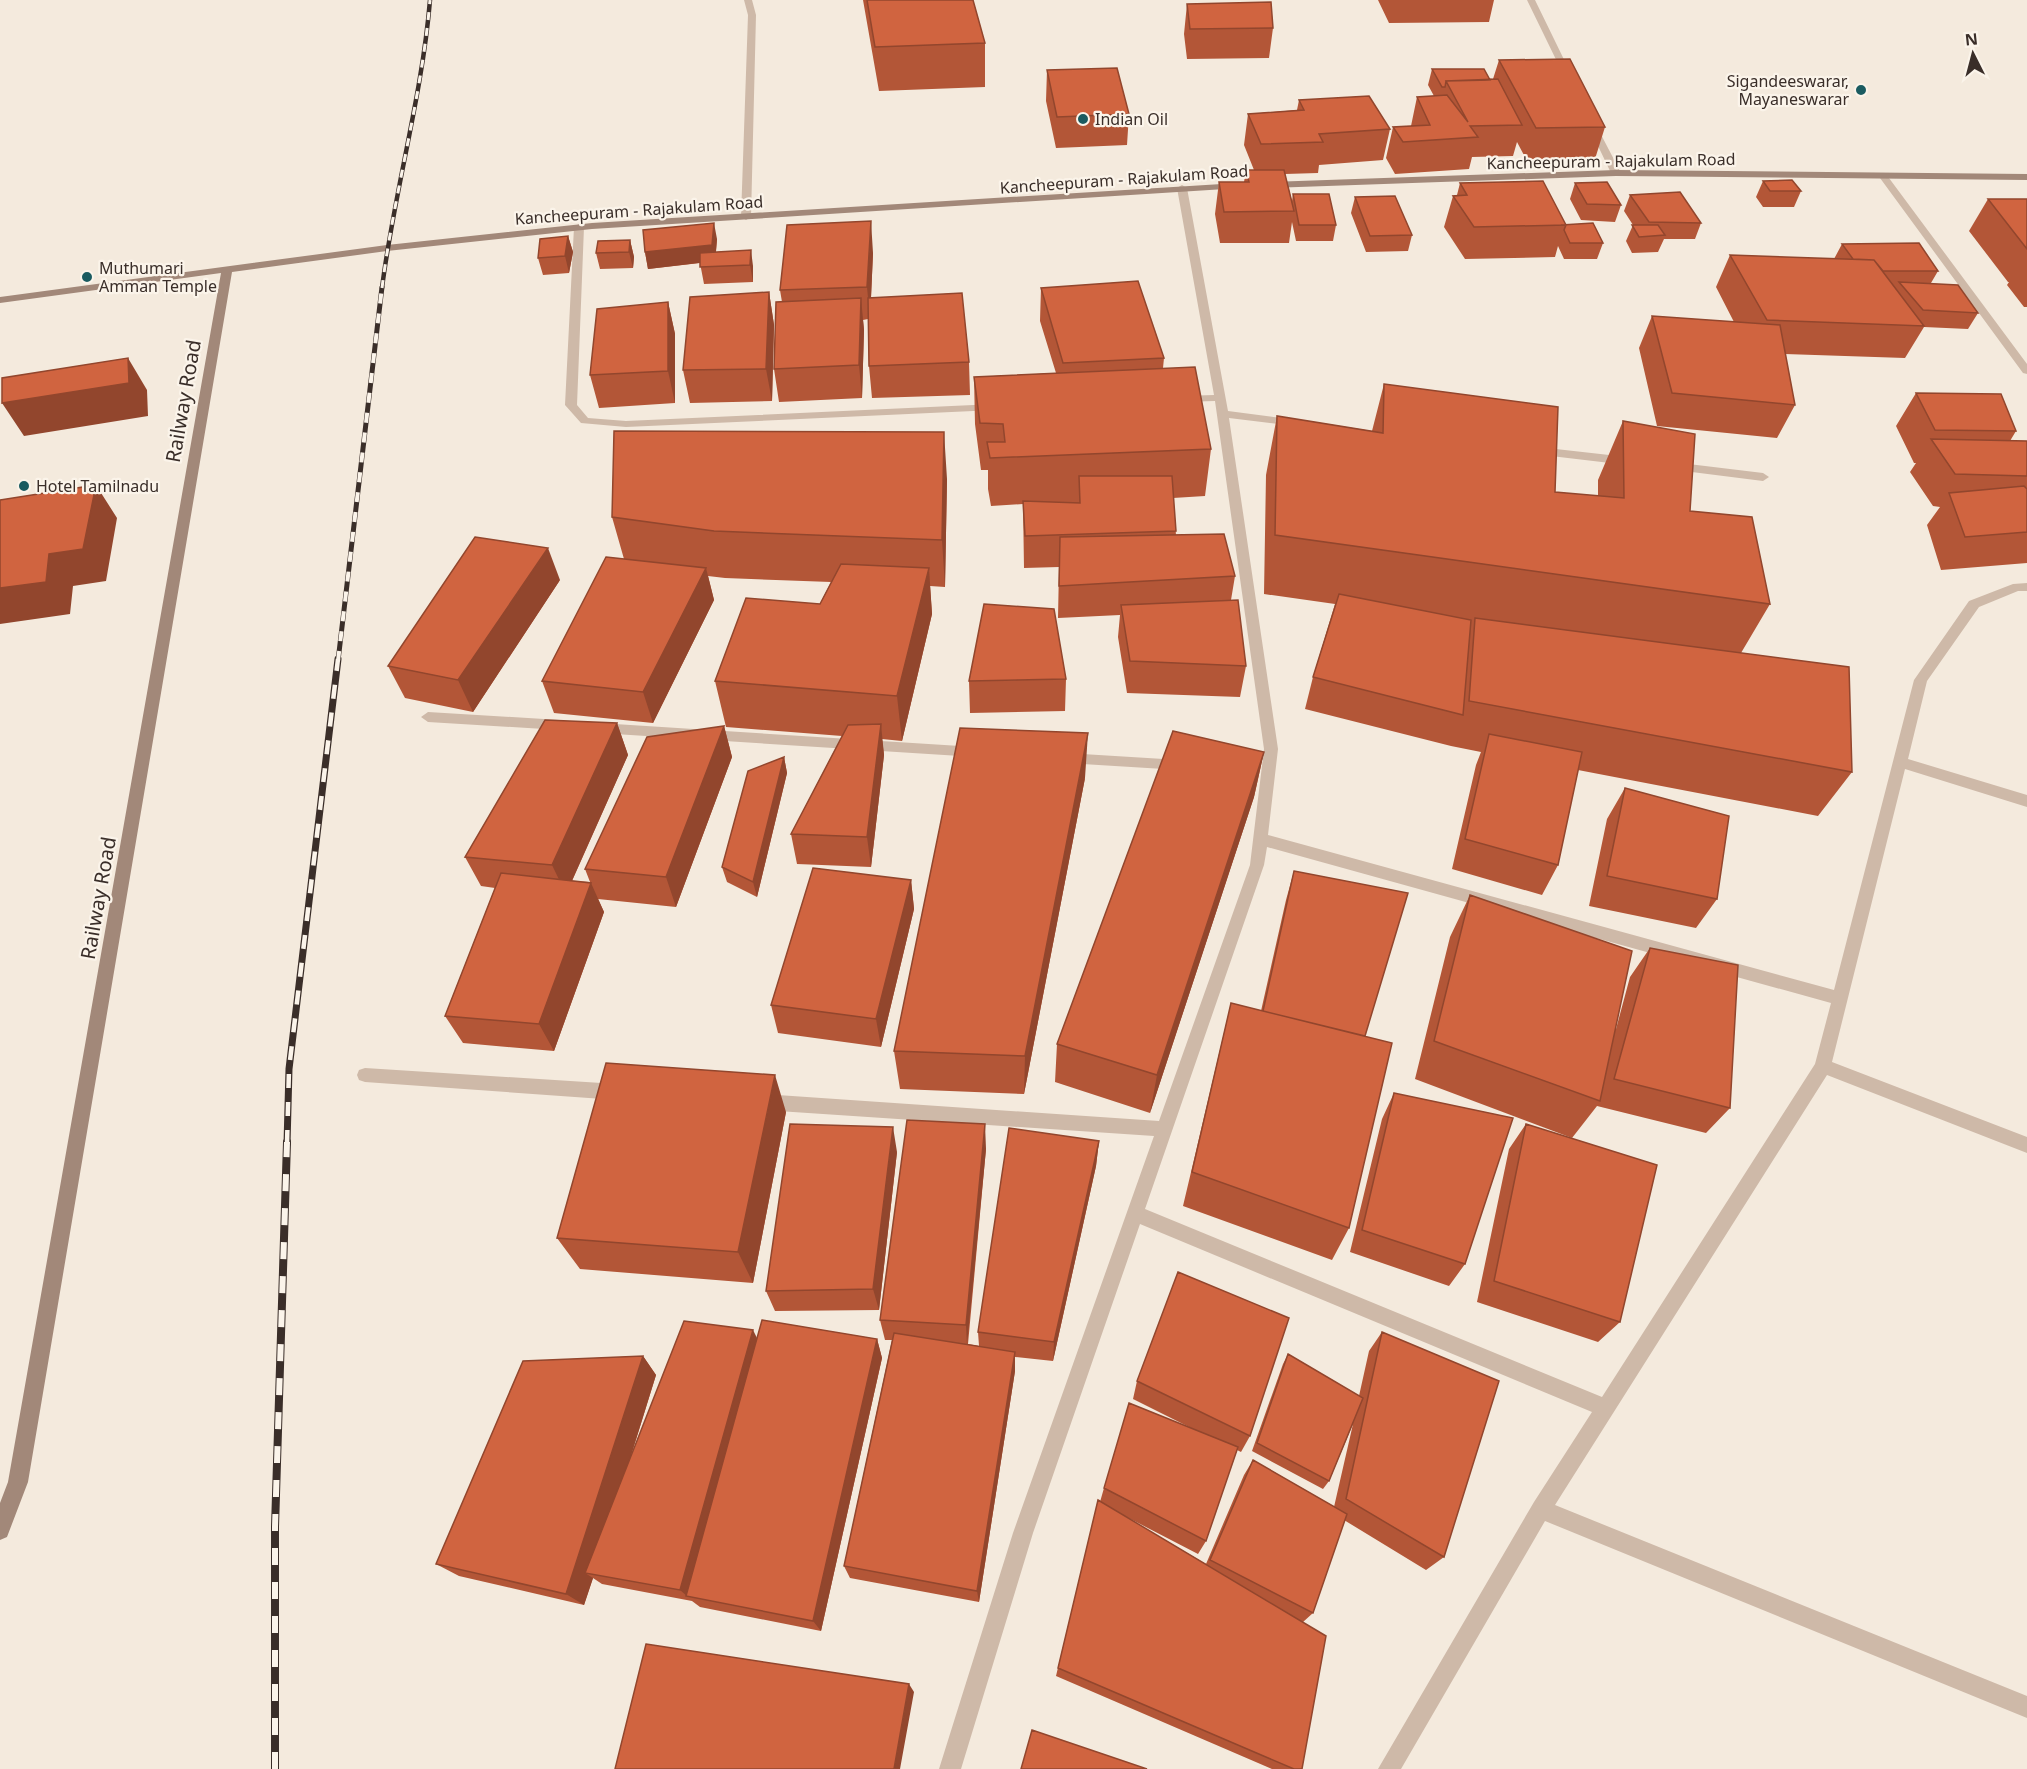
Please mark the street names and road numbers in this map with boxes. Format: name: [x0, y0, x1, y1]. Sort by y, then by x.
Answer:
street label: Kancheepuram - Rajakulam Road: [1486, 148, 1736, 174]
street label: Kancheepuram - Rajakulam Road: [999, 159, 1249, 199]
street label: Kancheepuram - Rajakulam Road: [514, 190, 764, 230]
street label: Railway Road: [159, 337, 207, 465]
street label: Railway Road: [74, 834, 122, 962]

